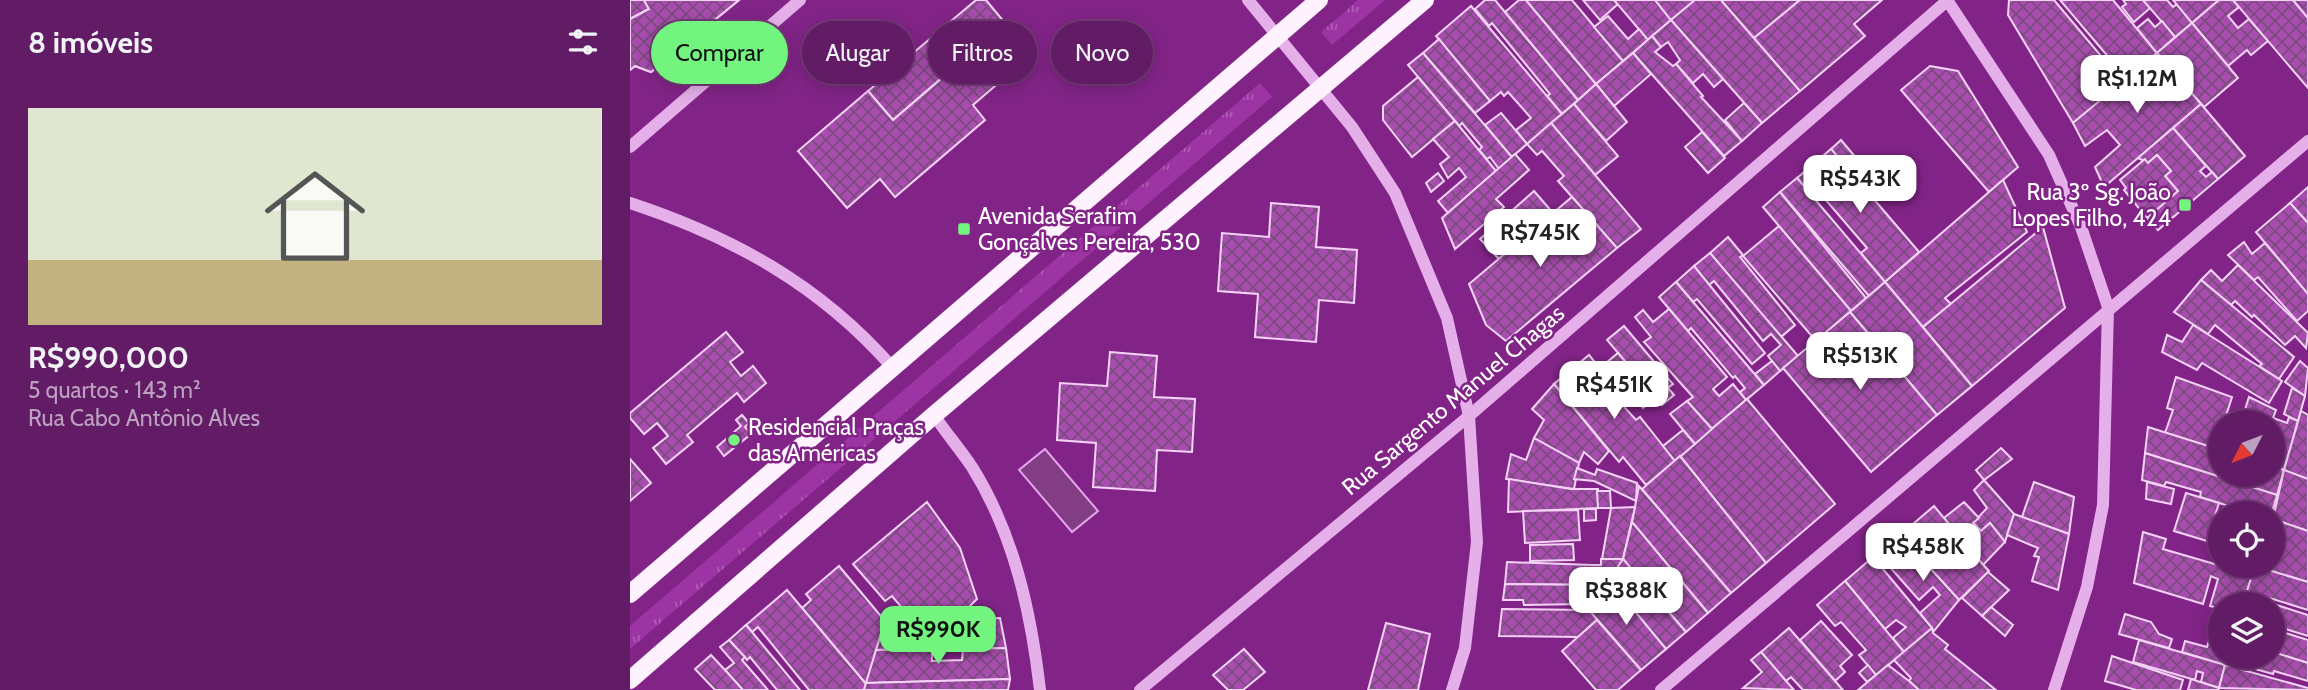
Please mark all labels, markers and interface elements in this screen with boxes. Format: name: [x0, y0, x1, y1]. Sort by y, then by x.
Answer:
chip: Comprar: [651, 21, 788, 84]
chip: Alugar: [802, 21, 914, 84]
chip: Filtros: [928, 21, 1037, 84]
chip: Novo: [1051, 21, 1153, 84]
icon: filters: [564, 23, 602, 61]
text: 8 imóveis: [28, 24, 153, 61]
pin: R$1.12M: [2072, 55, 2202, 115]
text: R$1.12M: [2097, 64, 2177, 92]
icon: home: [252, 153, 378, 279]
pin: R$543K: [1803, 156, 1917, 215]
text: R$543K: [1819, 164, 1901, 192]
place label: Rua 3º Sg. João Lopes Filho, 424: [2012, 178, 2171, 232]
marker: Rua 3º Sg. João Lopes Filho, 424: [2177, 197, 2193, 213]
place label: Avenida Serafim Gonçalves Pereira, 530: [978, 202, 1201, 256]
pin: R$745K: [1483, 210, 1597, 269]
text: R$745K: [1500, 218, 1580, 246]
marker: Avenida Serafim Gonçalves Pereira, 530: [956, 221, 972, 237]
street label: Rua Sargento Manuel Chagas: [1336, 299, 1570, 501]
pin: R$513K: [1803, 332, 1917, 392]
text: R$990,000: [28, 339, 189, 376]
text: R$513K: [1822, 341, 1898, 369]
pin: R$451K: [1557, 362, 1671, 421]
text: R$451K: [1575, 370, 1653, 398]
text: 5 quartos · 143 m²: [28, 376, 201, 404]
text: Rua Cabo Antônio Alves: [28, 404, 260, 432]
north arrow: [2208, 410, 2286, 486]
map controls: [2208, 410, 2285, 669]
place label: Residencial Praças das Américas: [748, 413, 924, 467]
marker: Residencial Praças das Américas: [726, 432, 742, 448]
button: locate: [2208, 501, 2285, 578]
pin: R$458K: [1866, 524, 1980, 583]
text: R$458K: [1882, 532, 1964, 560]
pin: R$388K: [1569, 568, 1683, 627]
text: R$388K: [1585, 576, 1667, 604]
button: layers: [2208, 592, 2285, 669]
pin: R$990K: [881, 606, 995, 666]
text: R$990K: [896, 615, 980, 643]

